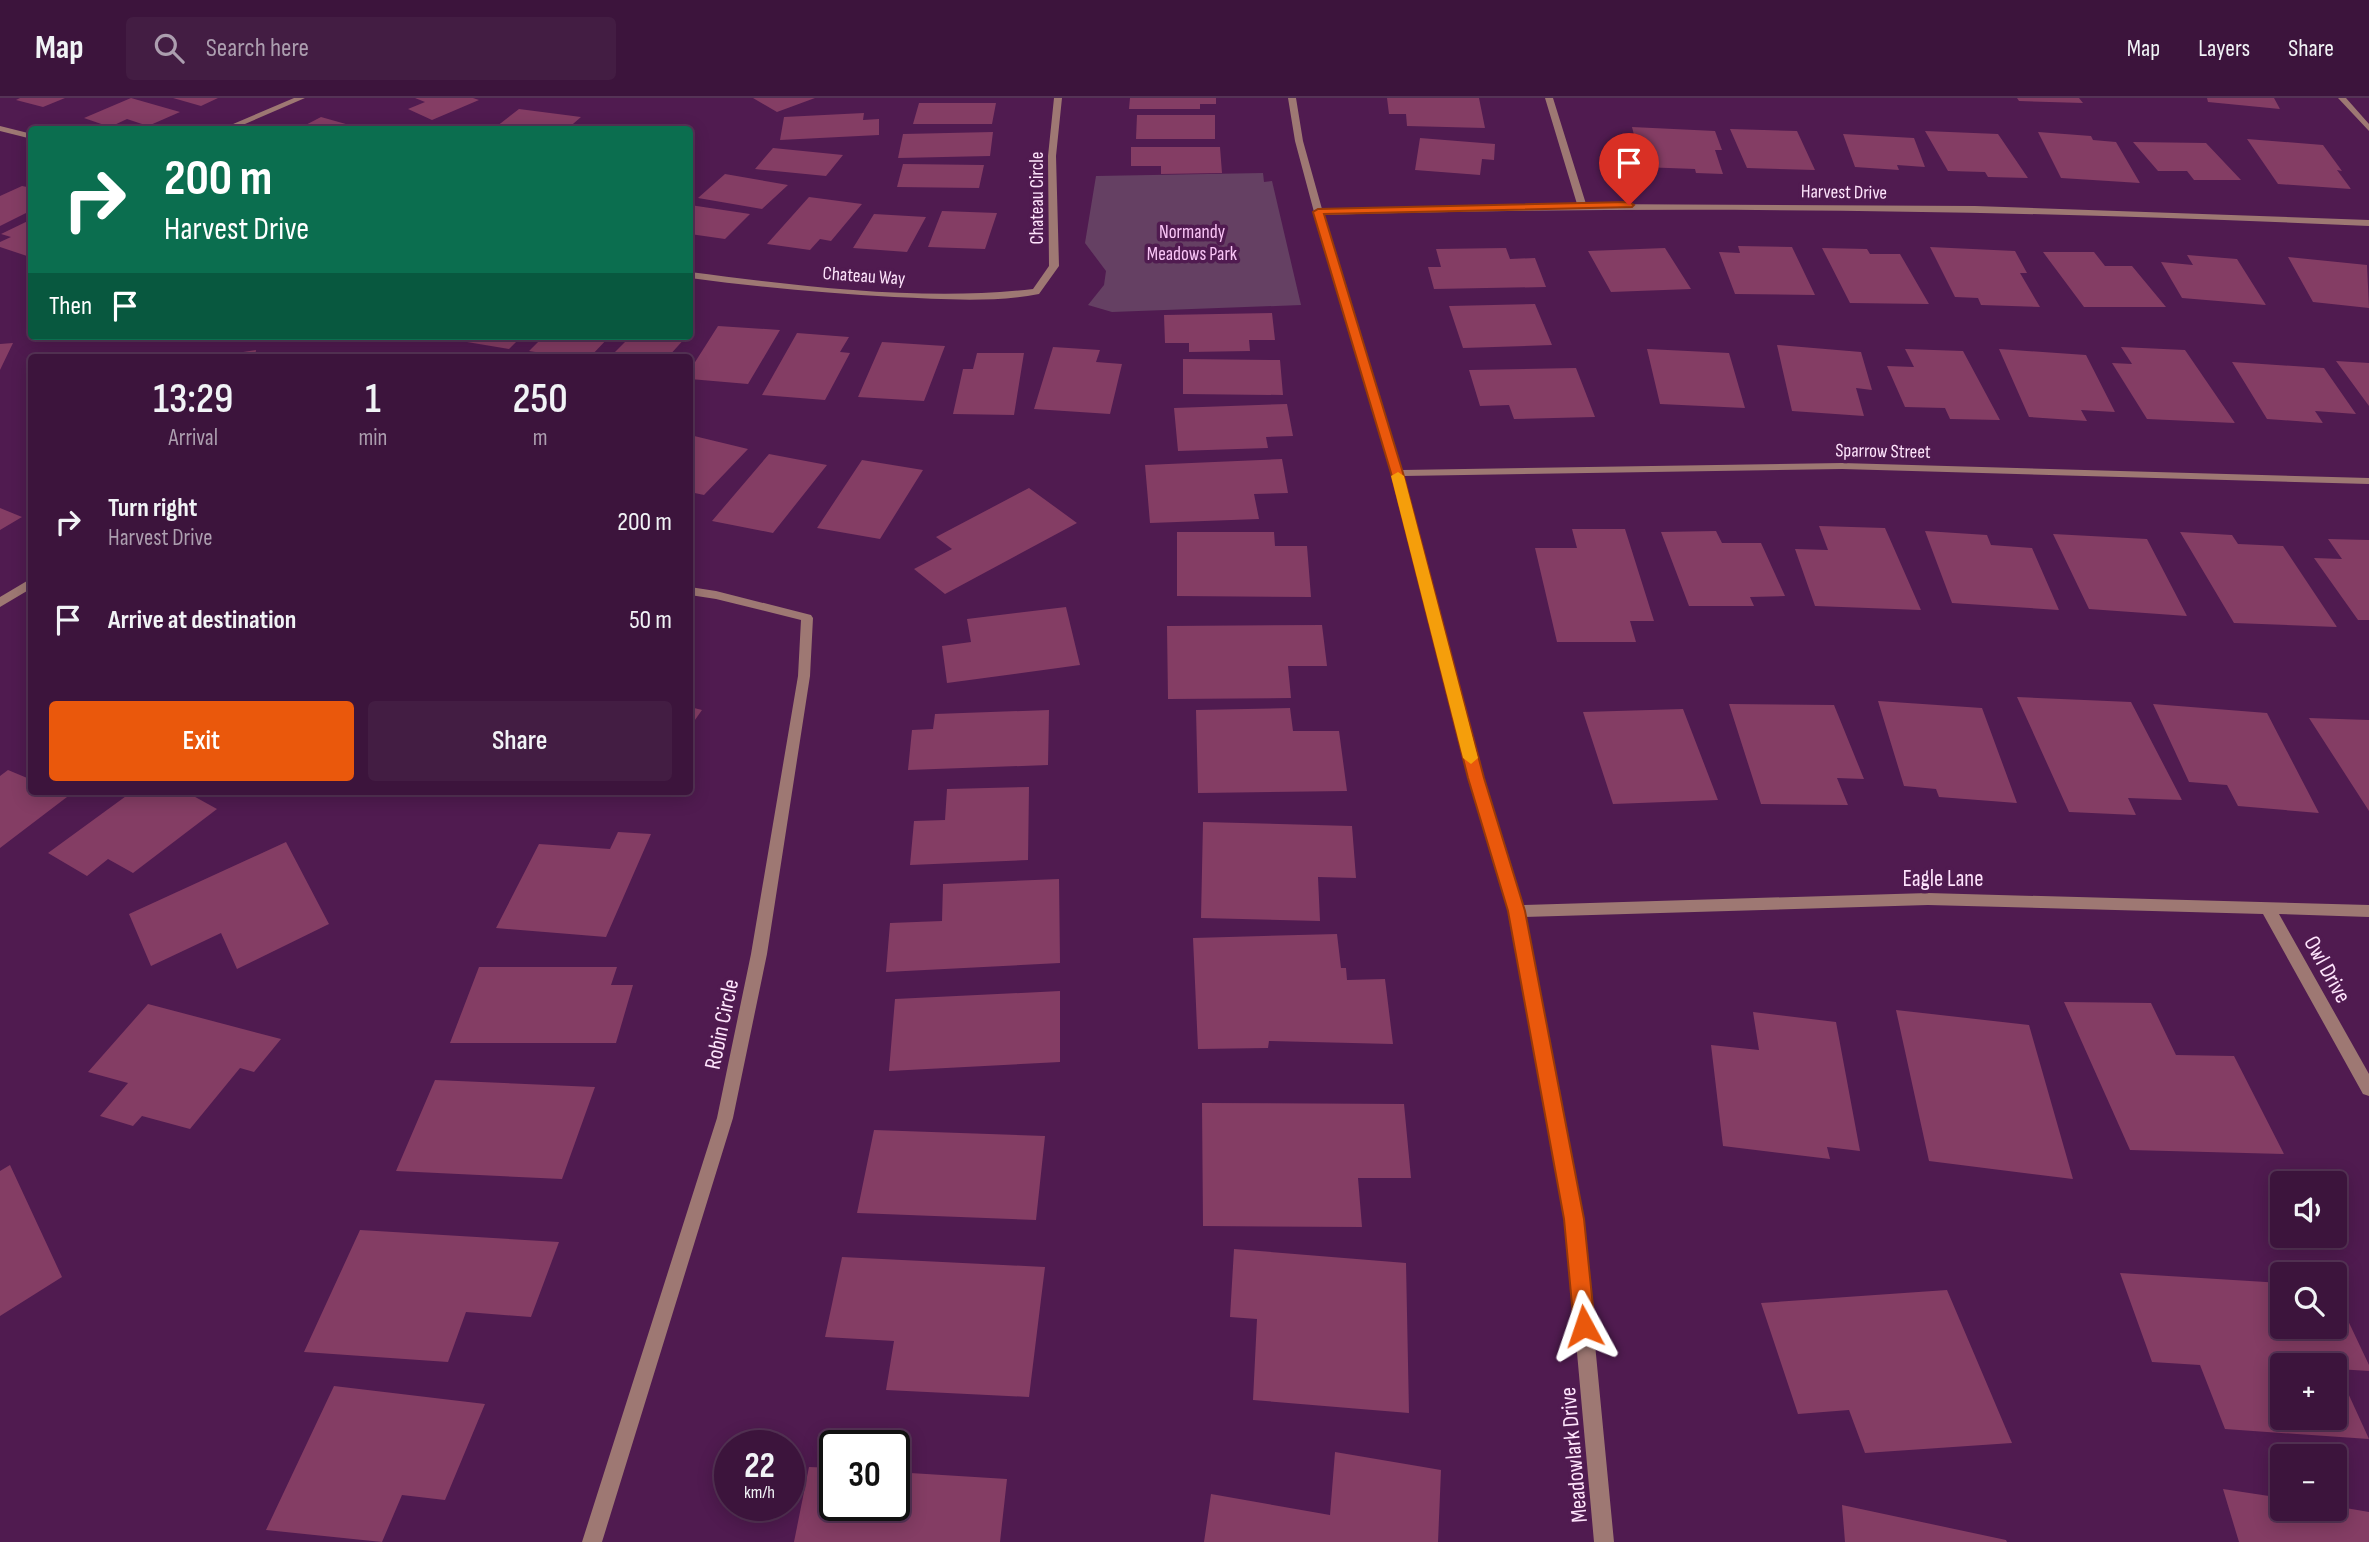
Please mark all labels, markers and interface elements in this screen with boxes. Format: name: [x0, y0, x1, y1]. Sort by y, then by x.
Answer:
search box: [126, 17, 616, 80]
text: Map: [35, 28, 84, 68]
icon: search: [150, 29, 188, 67]
text: Search here: [206, 33, 309, 64]
text: Map: [2127, 34, 2160, 63]
text: Layers: [2198, 34, 2250, 63]
text: Share: [2288, 34, 2334, 63]
pin: [1599, 133, 1659, 205]
icon: arrive: [1610, 144, 1648, 182]
text: 200 m: [164, 150, 272, 209]
street label: Chateau Circle: [1026, 152, 1049, 244]
icon: right: [49, 154, 140, 245]
street label: Harvest Drive: [1801, 180, 1887, 205]
text: Harvest Drive: [164, 210, 309, 249]
park label: Normandy Meadows Park: [1147, 221, 1238, 266]
street label: Chateau Way: [822, 262, 907, 291]
icon: arrive: [106, 287, 144, 325]
text: Then: [49, 291, 92, 322]
text: 13:29: [153, 374, 233, 425]
text: 1: [365, 374, 381, 425]
text: 250: [513, 374, 568, 425]
text: Arrival: [169, 424, 218, 452]
text: min: [359, 424, 387, 452]
text: m: [533, 424, 548, 452]
street label: Sparrow Street: [1835, 439, 1931, 464]
text: Turn right: [108, 493, 197, 524]
icon: right: [49, 503, 87, 541]
text: 200 m: [617, 507, 672, 538]
text: Harvest Drive: [108, 524, 212, 552]
icon: arrive: [49, 601, 87, 639]
text: Arrive at destination: [108, 605, 296, 636]
text: 50 m: [629, 605, 672, 636]
button: Exit: [49, 701, 354, 781]
button: Share: [368, 701, 672, 781]
street label: Eagle Lane: [1903, 865, 1983, 893]
street label: Owl Drive: [2297, 931, 2357, 1008]
street label: Robin Circle: [699, 976, 745, 1072]
map controls: [2270, 1171, 2347, 1521]
button: sound: [2270, 1171, 2347, 1248]
button: search: [2270, 1262, 2347, 1339]
position arrow: [1547, 1289, 1621, 1363]
button: +: [2270, 1353, 2347, 1430]
street label: Meadowlark Drive: [1554, 1386, 1594, 1524]
speed limit sign: 30: [819, 1430, 910, 1521]
button: −: [2270, 1444, 2347, 1521]
text: 22: [744, 1445, 775, 1488]
text: km/h: [744, 1482, 775, 1503]

